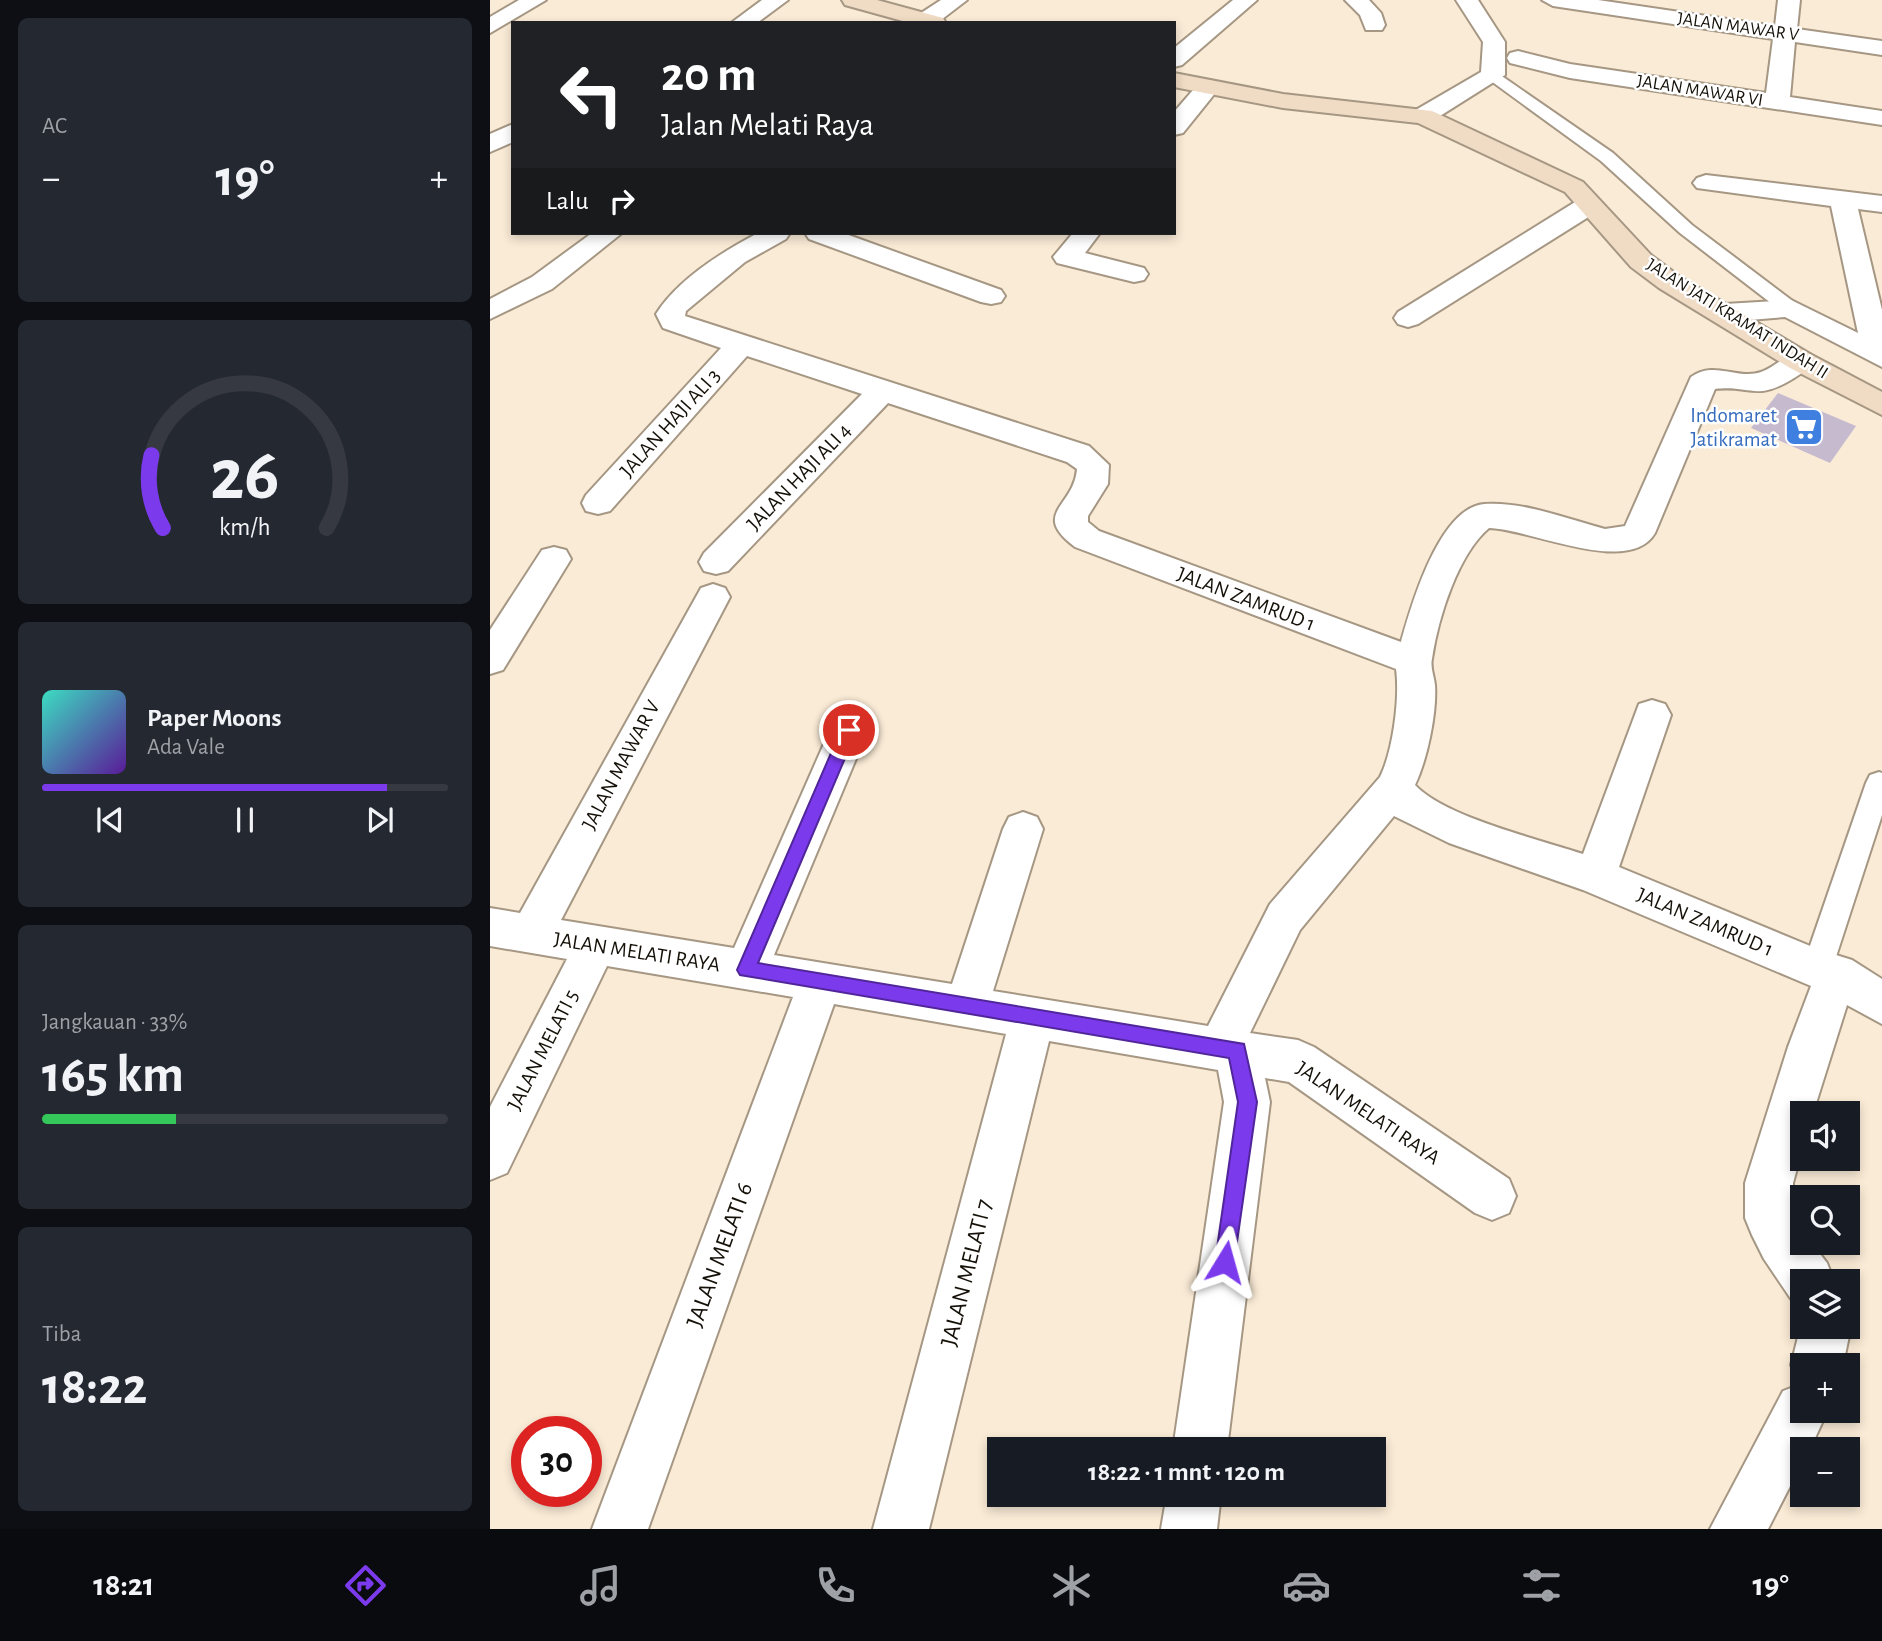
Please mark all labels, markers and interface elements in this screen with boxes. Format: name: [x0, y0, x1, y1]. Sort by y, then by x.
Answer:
street label: JALAN MAWAR V: [1676, 10, 1801, 45]
icon: left: [546, 49, 637, 140]
text: 20 m: [661, 51, 757, 100]
street label: JALAN MAWAR VI: [1636, 72, 1764, 110]
text: Jalan Melati Raya: [661, 109, 874, 141]
text: AC: [42, 115, 67, 138]
text: 19°: [215, 153, 275, 205]
text: −: [42, 160, 60, 198]
text: +: [430, 160, 448, 198]
icon: right: [603, 182, 641, 220]
text: Lalu: [546, 188, 589, 214]
street label: JALAN JATI KRAMAT INDAH II: [1643, 256, 1831, 382]
street label: JALAN HAJI ALI 3: [616, 365, 724, 481]
place label: Indomaret Jatikramat: [1690, 405, 1777, 450]
supermarket icon: Indomaret Jatikramat: [1783, 406, 1825, 448]
street label: JALAN HAJI ALI 4: [743, 420, 855, 534]
text: 26: [210, 441, 280, 514]
text: km/h: [219, 515, 271, 540]
street label: JALAN ZAMRUD 1: [1174, 563, 1318, 635]
street label: JALAN MAWAR V: [578, 697, 664, 833]
pin: [819, 700, 879, 760]
text: Paper Moons: [147, 705, 282, 731]
icon: arrive: [830, 711, 868, 749]
text: Ada Vale: [147, 736, 225, 759]
icon: previous: [91, 801, 129, 839]
icon: pause: [226, 801, 264, 839]
icon: next: [361, 801, 399, 839]
street label: JALAN ZAMRUD 1: [1634, 884, 1776, 960]
street label: JALAN MELATI RAYA: [552, 928, 722, 976]
street label: JALAN MELATI 5: [504, 986, 582, 1114]
text: Jangkauan · 33%: [42, 1011, 188, 1034]
text: 165 km: [42, 1049, 184, 1101]
street label: JALAN MELATI RAYA: [1292, 1057, 1444, 1169]
map controls: [1790, 1101, 1860, 1507]
button: sound: [1790, 1101, 1860, 1171]
street label: JALAN MELATI 6: [683, 1179, 757, 1331]
button: search: [1790, 1185, 1860, 1255]
street label: JALAN MELATI 7: [937, 1197, 997, 1349]
position arrow: [1188, 1225, 1262, 1299]
button: layers: [1790, 1269, 1860, 1339]
text: Tiba: [42, 1323, 81, 1346]
button: +: [1790, 1353, 1860, 1423]
text: 18:22: [42, 1361, 147, 1413]
speed limit sign: 30: [511, 1416, 602, 1507]
button: −: [1790, 1437, 1860, 1507]
text: 18:22 · 1 mnt · 120 m: [1088, 1459, 1285, 1485]
icon: directions: [341, 1561, 390, 1610]
icon: music: [576, 1561, 625, 1610]
icon: phone: [811, 1561, 860, 1610]
icon: climate: [1047, 1561, 1096, 1610]
icon: car: [1282, 1561, 1331, 1610]
icon: filters: [1517, 1561, 1566, 1610]
text: 18:21: [93, 1569, 154, 1601]
text: 19°: [1752, 1569, 1789, 1601]

